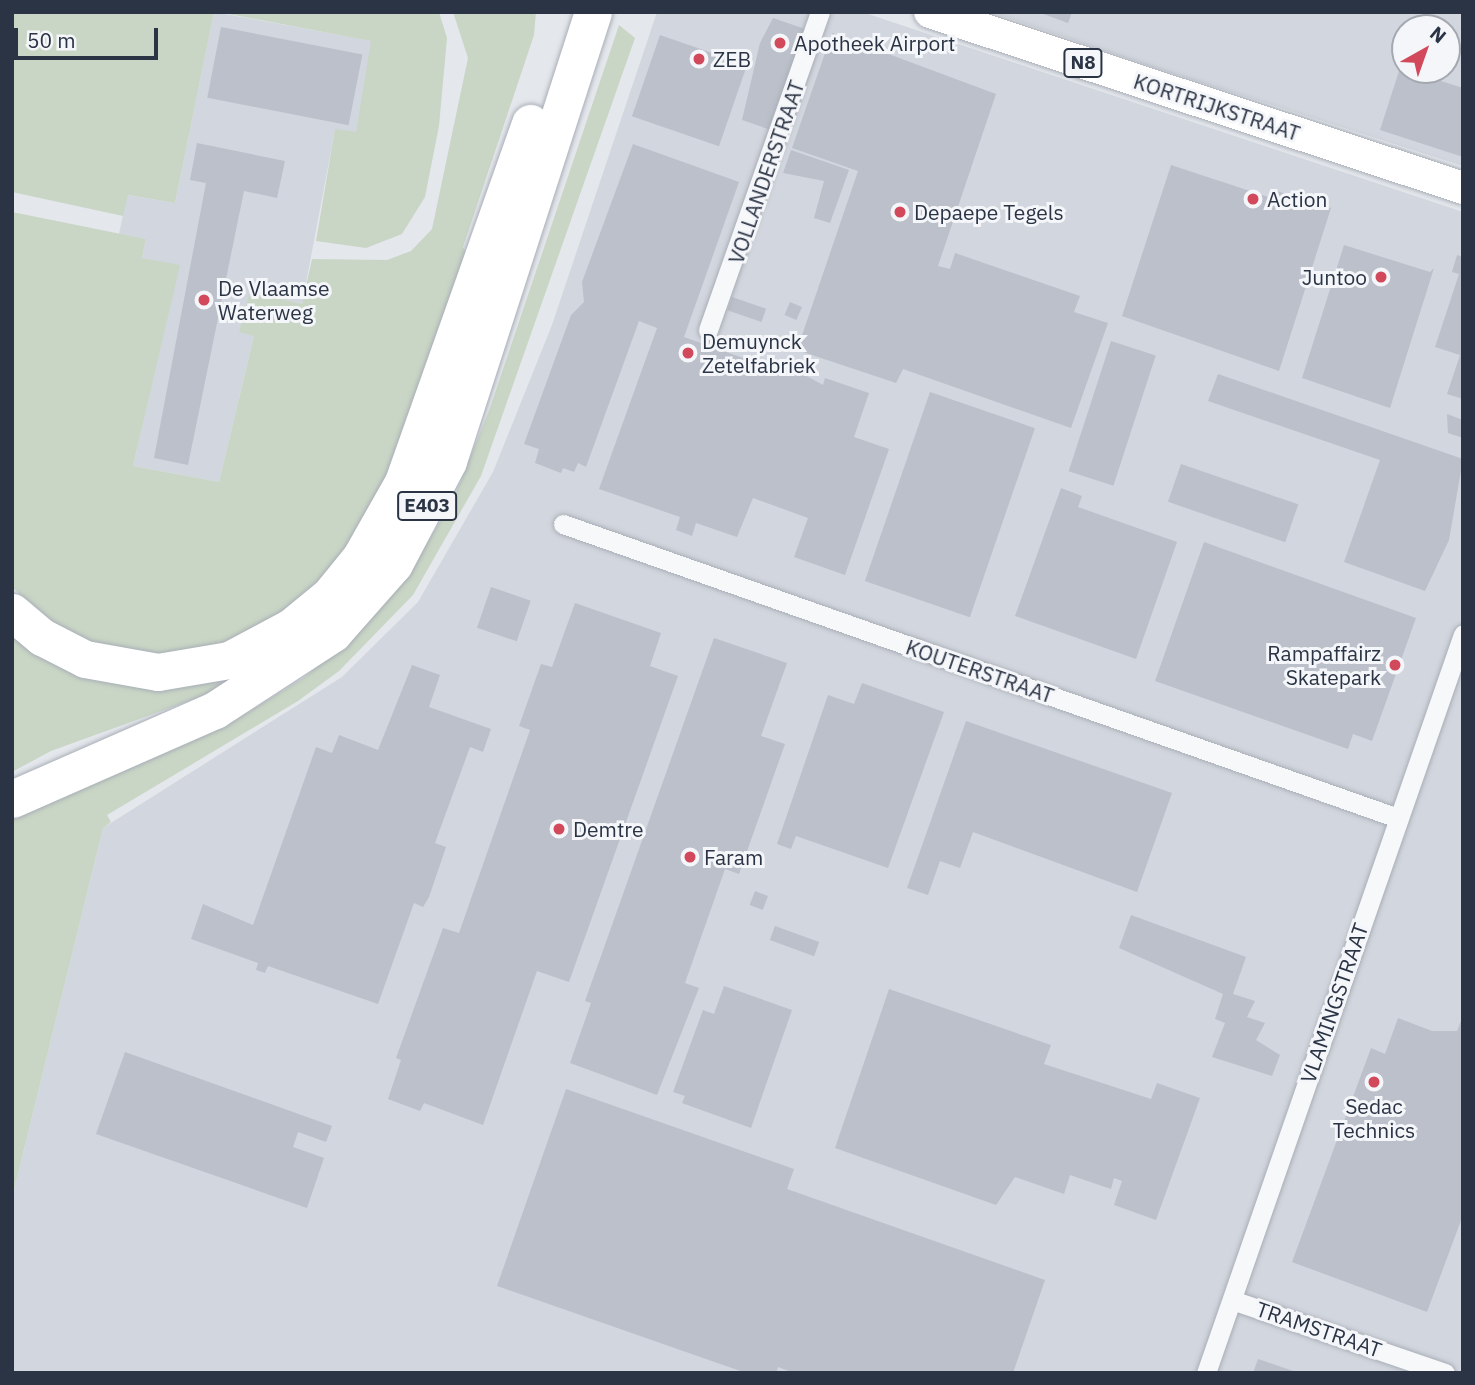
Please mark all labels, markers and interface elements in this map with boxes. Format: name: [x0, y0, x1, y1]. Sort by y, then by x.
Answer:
scale bar: [18, 14, 161, 58]
north arrow: [1391, 14, 1461, 84]
text: N: [1425, 21, 1451, 48]
text: 50 m: [27, 26, 76, 54]
place label: Apotheek Airport: [794, 30, 955, 56]
marker: Apotheek Airport: [772, 35, 788, 51]
place label: ZEB: [713, 46, 751, 72]
road number: N8: [1062, 48, 1104, 78]
marker: ZEB: [691, 51, 707, 67]
street label: KORTRIJKSTRAAT: [1131, 68, 1303, 146]
street label: VOLLANDERSTRAAT: [723, 77, 809, 267]
place label: Action: [1267, 186, 1327, 212]
marker: Action: [1245, 191, 1261, 207]
place label: Depaepe Tegels: [914, 199, 1064, 225]
marker: Depaepe Tegels: [892, 204, 908, 220]
place label: Juntoo: [1302, 264, 1367, 290]
marker: Juntoo: [1373, 269, 1389, 285]
place label: De Vlaamse Waterweg: [218, 275, 330, 325]
marker: De Vlaamse Waterweg: [196, 292, 212, 308]
place label: Demuynck Zetelfabriek: [702, 328, 816, 378]
marker: Demuynck Zetelfabriek: [680, 345, 696, 361]
road number: E403: [396, 491, 458, 522]
street label: KOUTERSTRAAT: [903, 634, 1057, 708]
place label: Rampaffairz Skatepark: [1267, 640, 1381, 690]
marker: Rampaffairz Skatepark: [1387, 657, 1403, 673]
place label: Demtre: [573, 816, 643, 842]
marker: Demtre: [551, 821, 567, 837]
place label: Faram: [704, 844, 763, 870]
marker: Faram: [682, 849, 698, 865]
street label: VLAMINGSTRAAT: [1295, 920, 1373, 1086]
marker: Sedac Technics: [1366, 1074, 1382, 1090]
place label: Sedac Technics: [1333, 1093, 1415, 1143]
street label: TRAMSTRAAT: [1253, 1296, 1385, 1362]

